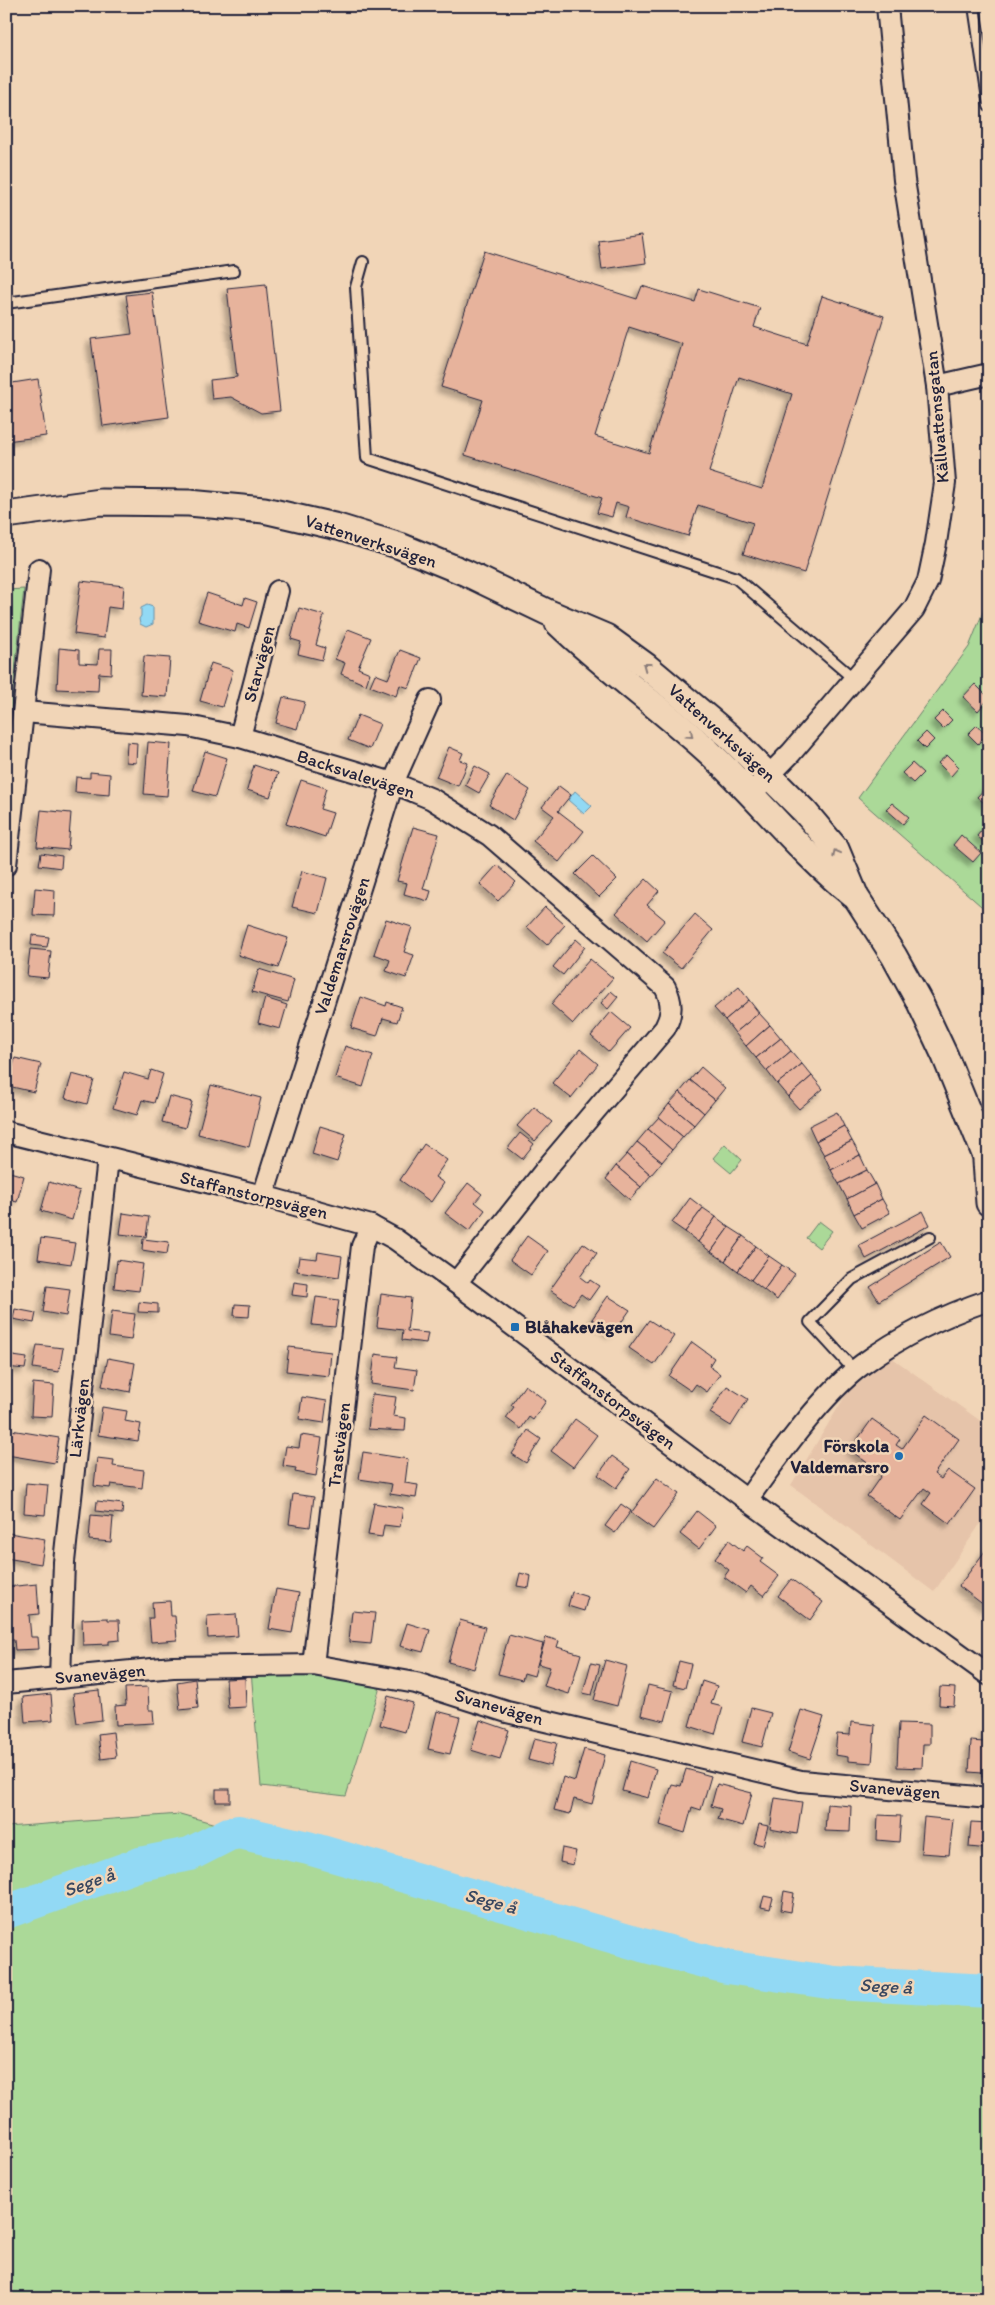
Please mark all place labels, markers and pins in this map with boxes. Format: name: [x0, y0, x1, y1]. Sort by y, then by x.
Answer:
place label: Blåhakevägen: [525, 1316, 634, 1338]
marker: Blåhakevägen: [509, 1321, 521, 1333]
place label: Förskola Valdemarsro: [790, 1435, 889, 1478]
marker: Förskola Valdemarsro: [893, 1450, 905, 1462]

